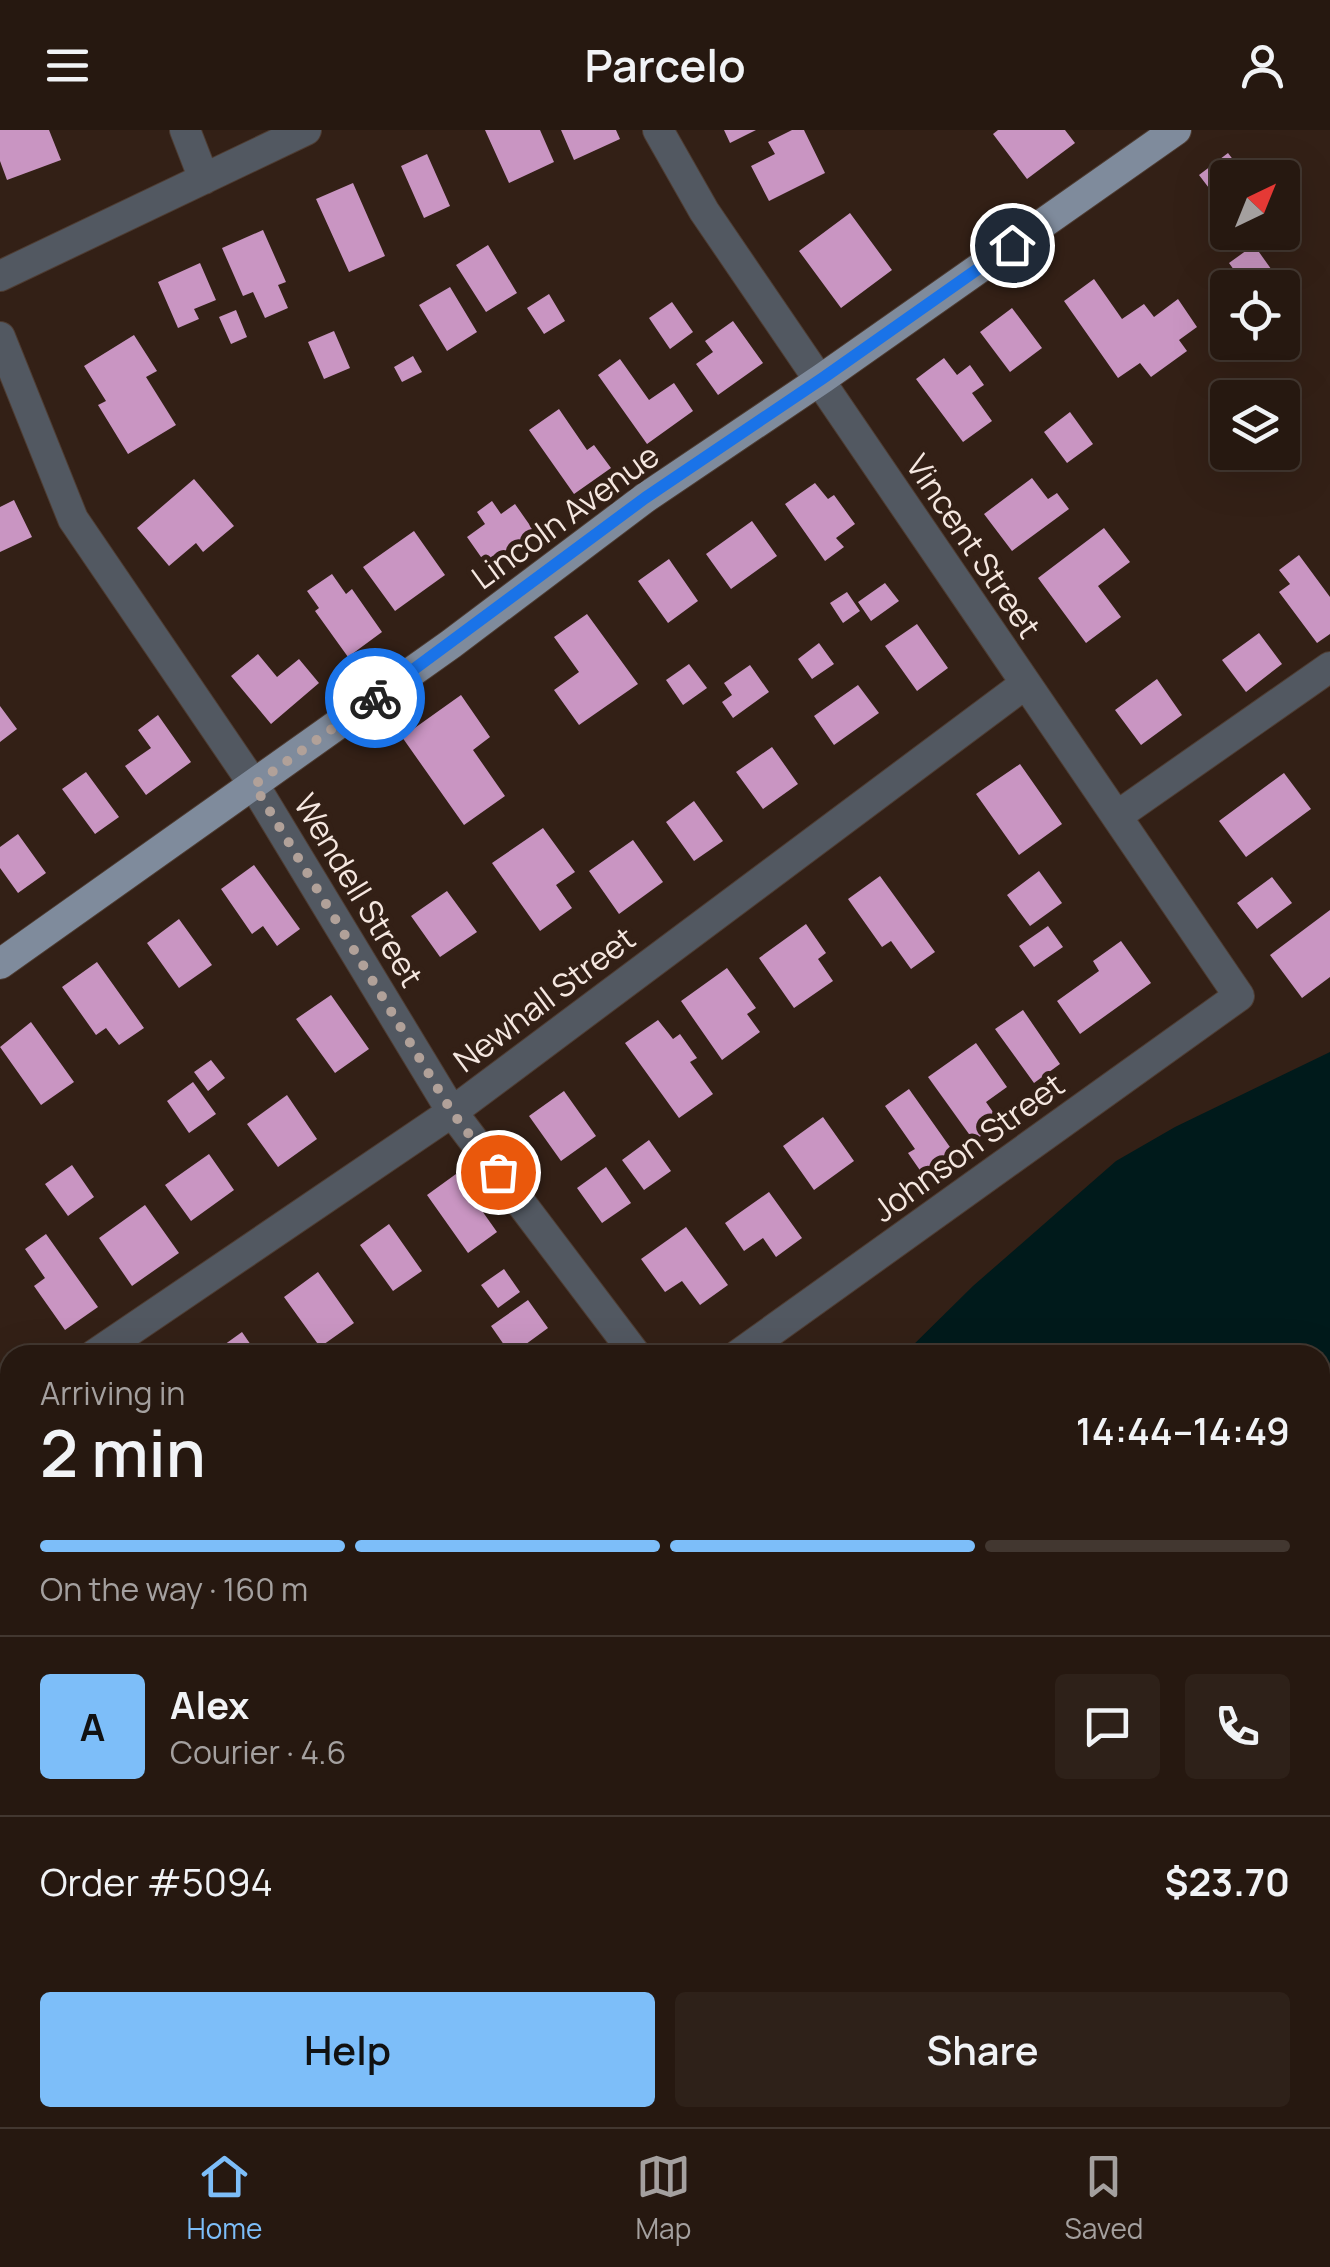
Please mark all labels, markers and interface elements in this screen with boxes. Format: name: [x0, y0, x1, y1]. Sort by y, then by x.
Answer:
text: Parcelo: [584, 34, 746, 96]
icon: menu: [40, 38, 95, 93]
icon: person: [1235, 38, 1290, 93]
north arrow: [1210, 160, 1300, 250]
map controls: [1210, 160, 1300, 470]
pin: [970, 203, 1055, 288]
icon: home: [985, 218, 1040, 273]
button: locate: [1210, 270, 1300, 360]
button: layers: [1210, 380, 1300, 470]
street label: Lincoln Avenue: [463, 433, 667, 599]
street label: Vincent Street: [896, 446, 1052, 646]
courier: [325, 648, 425, 748]
icon: bike: [348, 671, 403, 726]
street label: Wendell Street: [284, 785, 434, 995]
street label: Newhall Street: [444, 916, 644, 1082]
street label: Johnson Street: [863, 1063, 1073, 1231]
pin: [456, 1130, 541, 1215]
icon: bag: [471, 1145, 526, 1200]
text: Arriving in: [40, 1371, 185, 1415]
text: 14:44–14:49: [1076, 1404, 1290, 1456]
text: 2 min: [40, 1408, 206, 1497]
text: On the way · 160 m: [40, 1567, 308, 1611]
button: chat: [1055, 1674, 1160, 1779]
button: phone: [1185, 1674, 1290, 1779]
text: Alex: [170, 1678, 249, 1730]
text: A: [80, 1700, 105, 1752]
text: Courier · 4.6: [170, 1730, 346, 1774]
text: Order #5094: [40, 1855, 273, 1907]
text: $23.70: [1165, 1855, 1290, 1907]
button: Help: [40, 1992, 655, 2107]
button: Share: [675, 1992, 1290, 2107]
tab: Home: [187, 2149, 262, 2247]
tab: Map: [636, 2149, 691, 2247]
tab: Saved: [1064, 2149, 1143, 2247]

